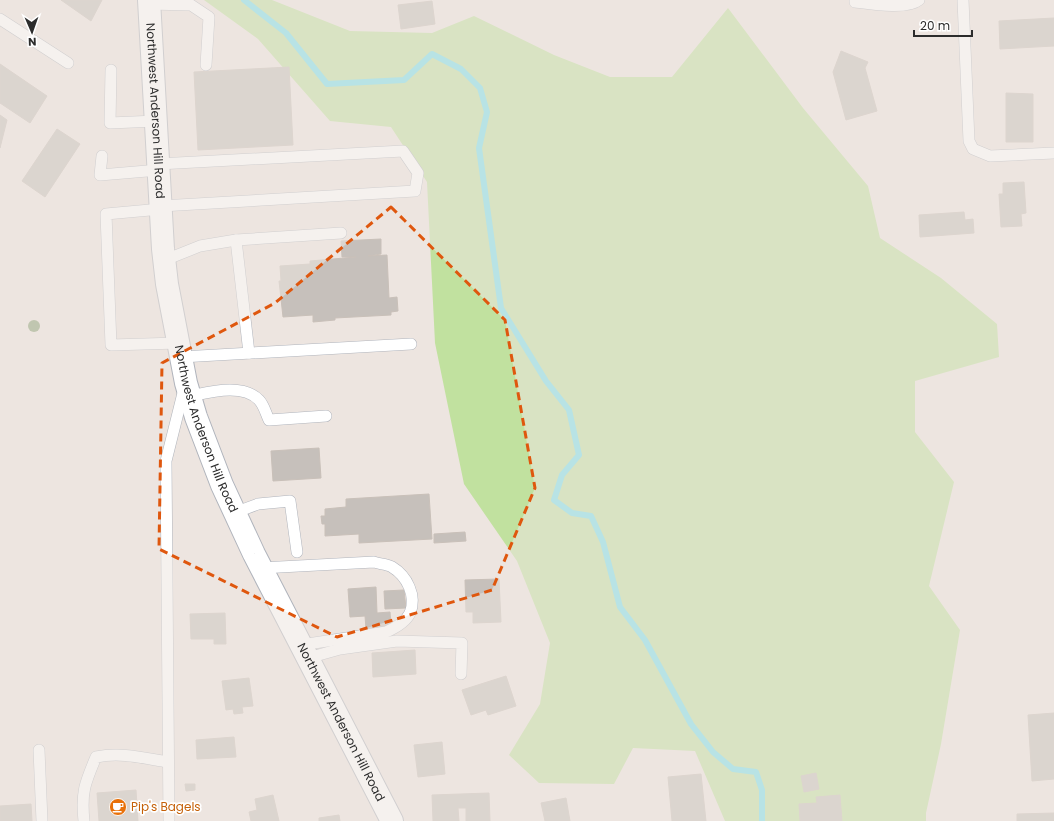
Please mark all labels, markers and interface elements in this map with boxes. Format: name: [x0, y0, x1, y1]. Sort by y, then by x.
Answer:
north arrow: [12, 12, 52, 52]
scale bar: [914, 12, 972, 38]
text: 20 m: [920, 17, 950, 34]
street label: Northwest Anderson Hill Road: [142, 22, 169, 199]
text: N: [28, 34, 37, 50]
street label: Northwest Anderson Hill Road: [171, 343, 243, 515]
street label: Northwest Anderson Hill Road: [293, 640, 389, 804]
cafe icon: Pip's Bagels: [108, 797, 128, 817]
place label: Pip's Bagels: [131, 798, 201, 815]

